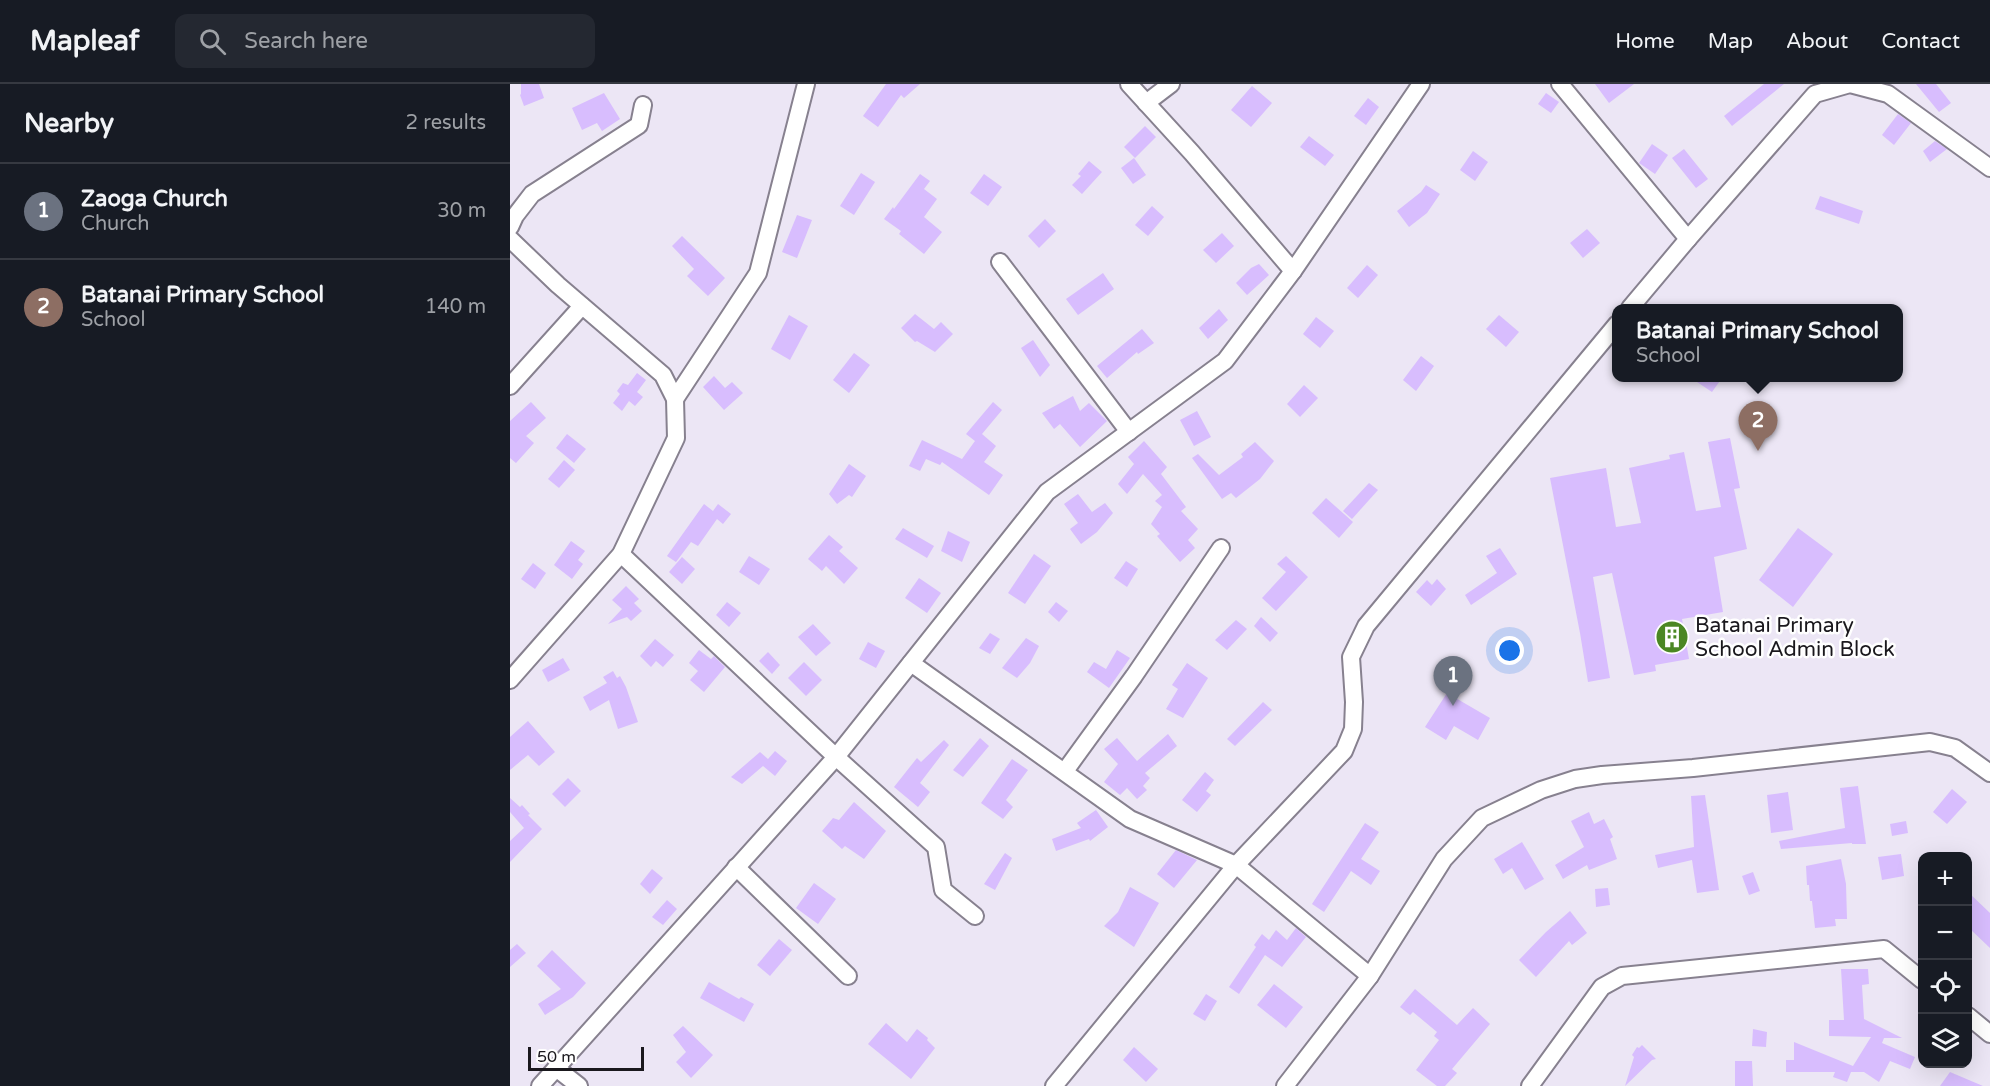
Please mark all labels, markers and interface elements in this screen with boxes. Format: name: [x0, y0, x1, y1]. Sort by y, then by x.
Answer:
search box: [175, 14, 595, 68]
text: Mapleaf: [30, 24, 139, 58]
icon: search: [196, 25, 229, 58]
text: Search here: [244, 28, 368, 54]
text: Home: [1615, 29, 1675, 54]
text: Map: [1708, 29, 1753, 54]
text: About: [1786, 29, 1848, 54]
text: Contact: [1881, 29, 1960, 54]
text: Nearby: [24, 108, 114, 139]
text: 2 results: [406, 111, 486, 135]
text: Zaoga Church: [81, 186, 228, 212]
text: 1: [37, 199, 50, 223]
text: 30 m: [437, 199, 486, 223]
text: Church: [81, 212, 149, 236]
text: Batanai Primary School: [81, 282, 324, 308]
text: 2: [37, 295, 50, 319]
text: 140 m: [425, 295, 486, 319]
popup: [1612, 304, 1903, 382]
text: School: [81, 308, 145, 332]
text: Batanai Primary School: [1636, 318, 1879, 344]
text: School: [1636, 344, 1700, 368]
pin: 2: [1738, 402, 1778, 451]
place label: Batanai Primary School Admin Block: [1695, 613, 1895, 662]
building icon: Batanai Primary School Admin Block: [1654, 619, 1690, 655]
your location: [1495, 636, 1524, 665]
pin: 1: [1434, 656, 1472, 706]
map controls: [1918, 852, 1972, 1068]
button: +: [1918, 852, 1972, 906]
button: −: [1918, 906, 1972, 960]
button: locate: [1918, 960, 1972, 1014]
button: layers: [1918, 1014, 1972, 1068]
scale bar: [528, 1044, 644, 1072]
text: 50 m: [537, 1047, 576, 1067]

